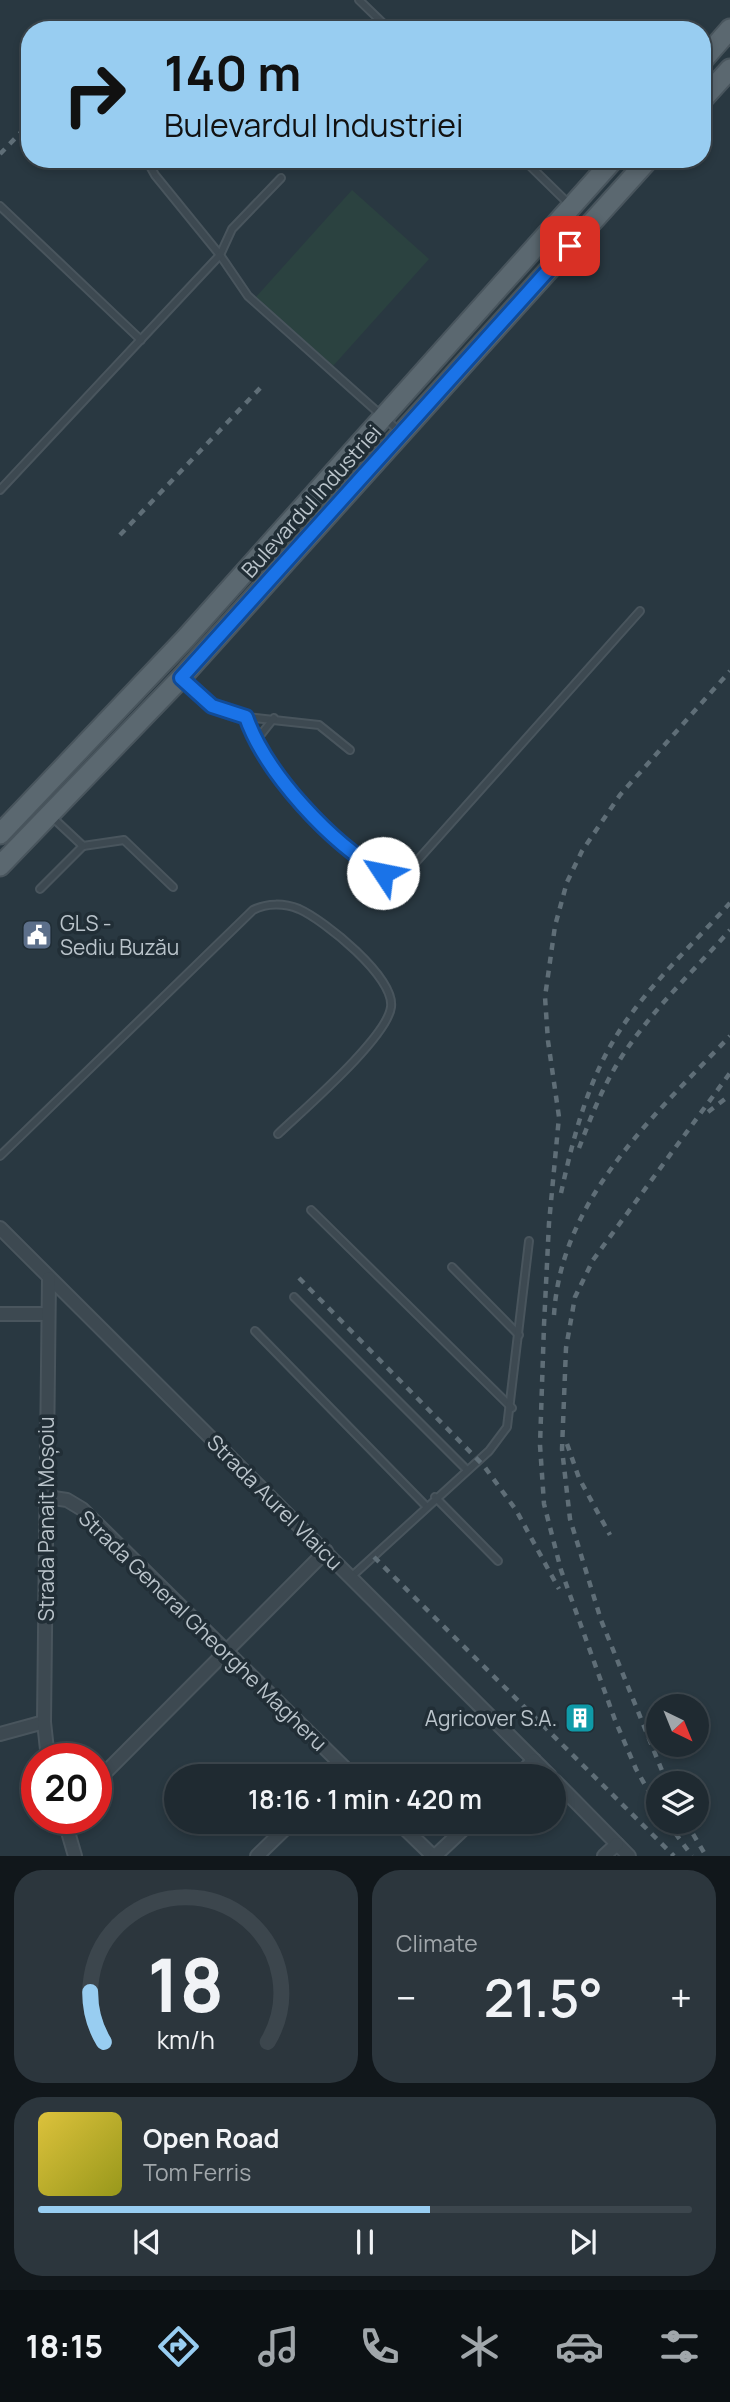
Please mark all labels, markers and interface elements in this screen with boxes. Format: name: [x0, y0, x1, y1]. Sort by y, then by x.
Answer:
text: 140 m: [164, 39, 301, 106]
icon: right: [49, 49, 140, 140]
text: Bulevardul Industriei: [164, 103, 463, 147]
pin: [540, 216, 600, 276]
icon: arrive: [551, 227, 589, 265]
street label: Bulevardul Industriei: [235, 419, 387, 583]
position arrow: [346, 836, 420, 910]
place label: GLS - Sediu Buzău: [60, 909, 179, 961]
public building icon: GLS - Sediu Buzău: [20, 918, 54, 952]
street label: Strada Panait Moșoiu: [32, 1417, 60, 1621]
street label: Strada Aurel Vlaicu: [201, 1428, 349, 1576]
street label: Strada General Gheorghe Magheru: [73, 1504, 333, 1756]
north arrow: [646, 1694, 709, 1757]
map controls: [646, 1694, 709, 1834]
building icon: Agricover S.A.: [563, 1701, 597, 1735]
place label: Agricover S.A.: [425, 1704, 557, 1732]
speed limit sign: 20: [21, 1743, 112, 1834]
button: layers: [646, 1771, 709, 1834]
text: 18:16 · 1 min · 420 m: [248, 1781, 482, 1817]
text: Climate: [396, 1927, 478, 1959]
text: 18: [148, 1935, 224, 2035]
text: 21.5°: [484, 1962, 603, 2033]
text: −: [396, 1971, 417, 2023]
text: +: [670, 1971, 692, 2023]
text: km/h: [157, 2022, 215, 2057]
text: Open Road: [143, 2120, 279, 2156]
text: Tom Ferris: [143, 2156, 251, 2188]
icon: previous: [128, 2223, 166, 2261]
icon: pause: [346, 2223, 384, 2261]
icon: next: [564, 2223, 602, 2261]
icon: directions: [154, 2322, 203, 2371]
icon: music: [254, 2322, 303, 2371]
icon: phone: [355, 2322, 404, 2371]
icon: climate: [455, 2322, 504, 2371]
icon: car: [555, 2322, 604, 2371]
icon: filters: [655, 2322, 704, 2371]
text: 18:15: [26, 2324, 103, 2368]

